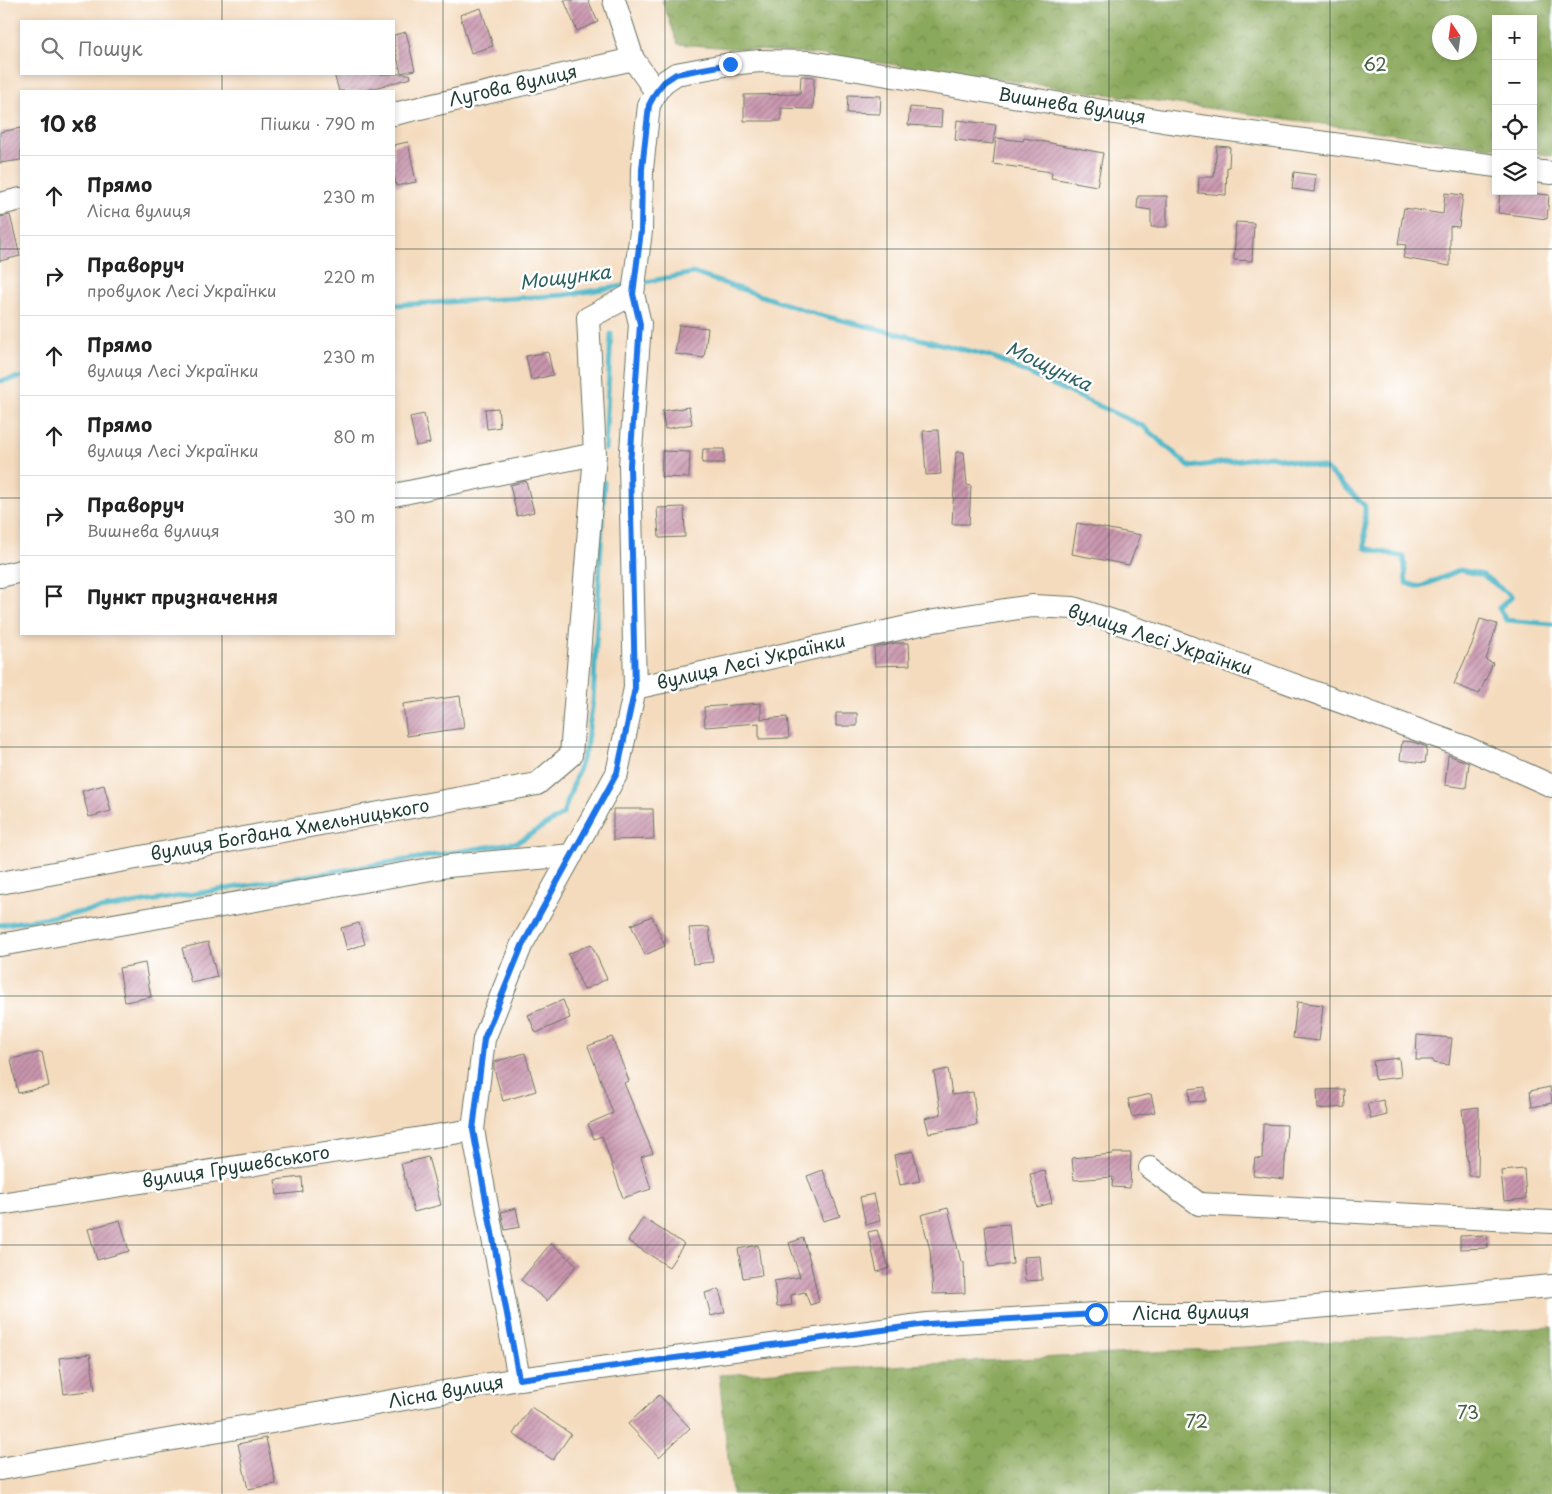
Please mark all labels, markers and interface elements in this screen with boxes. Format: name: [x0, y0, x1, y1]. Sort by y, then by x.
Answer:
north arrow: [1432, 15, 1477, 60]
map controls: [1492, 15, 1537, 195]
button: +: [1492, 15, 1537, 60]
search box: [20, 20, 395, 75]
icon: search: [38, 34, 66, 62]
text: Пошук: [78, 34, 143, 62]
park label: 62: [1363, 50, 1387, 77]
route end: [719, 53, 742, 76]
street label: Лугова вулиця: [446, 57, 580, 112]
button: −: [1492, 60, 1537, 105]
street label: Вишнева вулиця: [996, 80, 1148, 130]
button: locate: [1492, 105, 1537, 150]
text: 10 хв: [40, 107, 97, 139]
text: Пішки · 790 m: [260, 111, 375, 135]
button: layers: [1492, 150, 1537, 195]
text: Прямо: [87, 170, 152, 198]
icon: ahead: [40, 182, 68, 210]
text: 230 m: [323, 184, 375, 208]
text: Лісна вулиця: [87, 198, 191, 222]
text: Праворуч: [87, 250, 184, 278]
water label: Мощунка: [518, 256, 613, 295]
icon: right: [40, 262, 68, 290]
text: 220 m: [324, 264, 375, 288]
text: провулок Лесі Українки: [87, 278, 277, 302]
text: Прямо: [87, 330, 152, 358]
water label: Мощунка: [1002, 333, 1098, 398]
icon: ahead: [40, 342, 68, 370]
text: 230 m: [323, 344, 375, 368]
text: вулиця Лесі Українки: [87, 358, 258, 382]
text: Прямо: [87, 410, 152, 438]
icon: ahead: [40, 422, 68, 450]
text: 80 m: [333, 424, 375, 448]
text: вулиця Лесі Українки: [87, 438, 258, 462]
text: Праворуч: [87, 490, 184, 518]
icon: right: [40, 502, 68, 530]
text: 30 m: [333, 504, 375, 528]
text: Вишнева вулиця: [87, 518, 220, 542]
icon: arrive: [40, 582, 68, 610]
text: Пункт призначення: [87, 582, 278, 610]
street label: вулиця Лесі Українки: [1065, 596, 1256, 681]
street label: вулиця Лесі Українки: [654, 626, 848, 695]
street label: вулиця Богдана Хмельницького: [148, 791, 431, 866]
street label: вулиця Грушевського: [140, 1137, 332, 1194]
street label: Лісна вулиця: [1132, 1297, 1250, 1326]
route start: [1085, 1303, 1108, 1326]
street label: Лісна вулиця: [386, 1367, 506, 1414]
park label: 73: [1457, 1398, 1479, 1425]
park label: 72: [1186, 1407, 1208, 1434]

